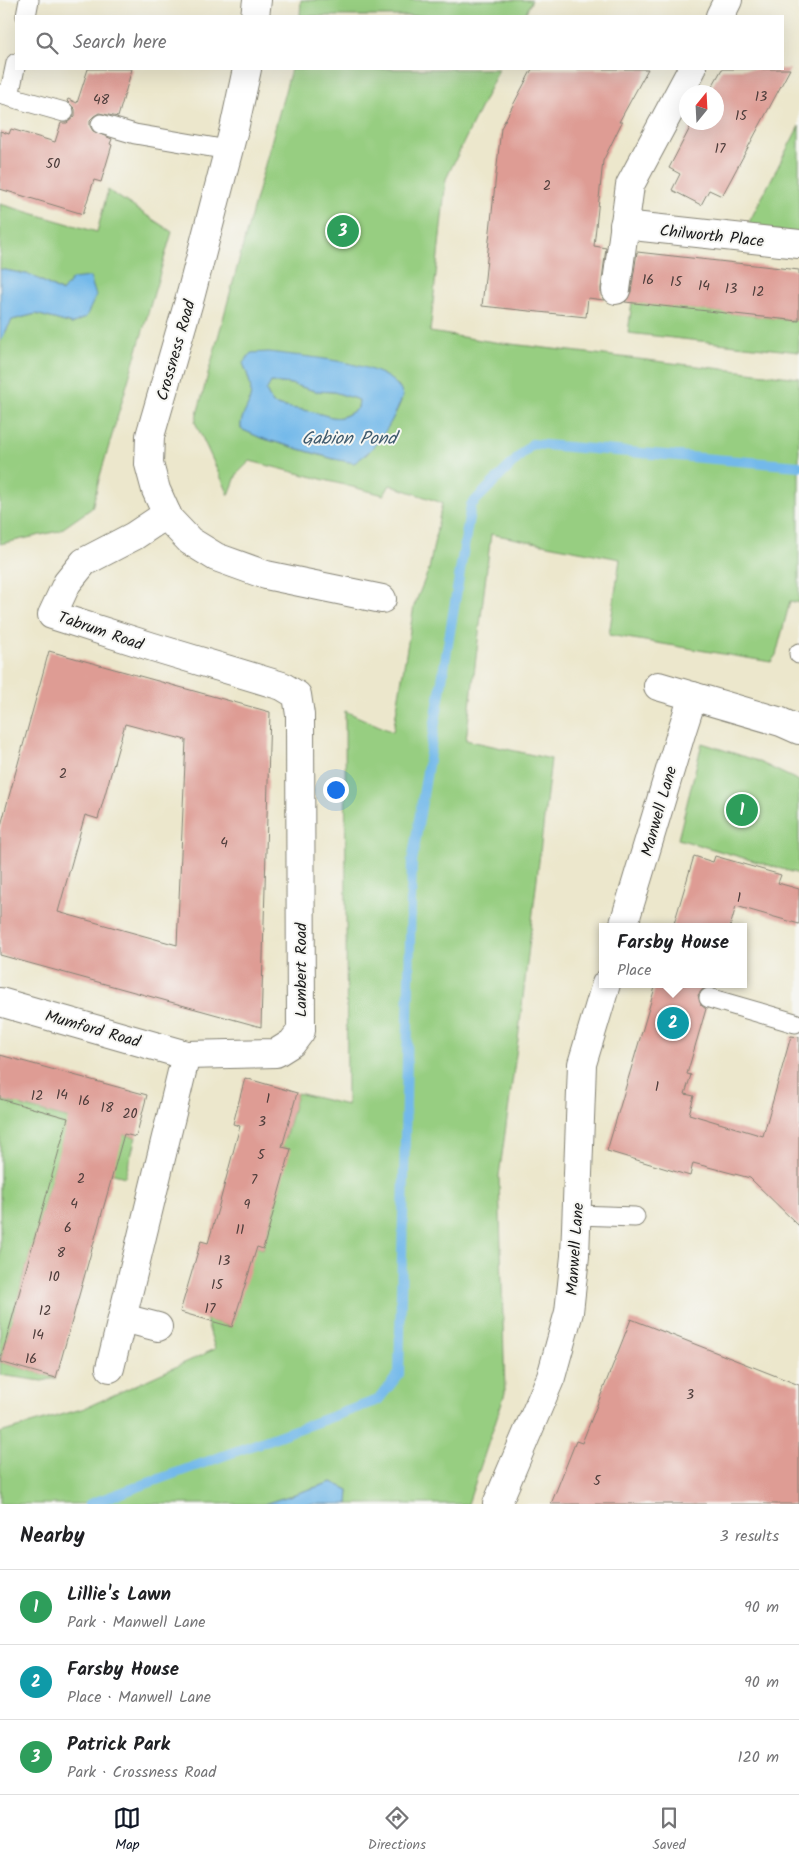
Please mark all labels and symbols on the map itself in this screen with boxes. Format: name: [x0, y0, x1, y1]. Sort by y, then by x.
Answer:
north arrow: [679, 85, 724, 130]
house number: 13: [755, 86, 767, 108]
house number: 48: [93, 89, 110, 111]
house number: 15: [735, 105, 748, 127]
house number: 17: [715, 138, 726, 160]
house number: 50: [46, 153, 60, 175]
house number: 2: [543, 175, 551, 197]
pin: 3: [327, 212, 359, 250]
street label: Chilworth Place: [658, 219, 765, 254]
house number: 16: [642, 269, 654, 291]
house number: 15: [670, 271, 683, 293]
house number: 14: [698, 275, 710, 297]
house number: 13: [725, 278, 737, 300]
house number: 12: [752, 281, 764, 303]
street label: Crossness Road: [150, 296, 203, 404]
water label: Gabion Pond: [302, 425, 400, 454]
street label: Tabrum Road: [55, 605, 147, 658]
house number: 2: [59, 763, 67, 785]
street label: Manwell Lane: [635, 763, 684, 859]
your location: [323, 777, 349, 803]
pin: 1: [726, 791, 758, 829]
house number: 4: [220, 832, 228, 854]
house number: 1: [737, 887, 741, 909]
street label: Lambert Road: [289, 922, 314, 1017]
street label: Mumford Road: [42, 1004, 144, 1055]
pin: 2: [657, 1004, 689, 1042]
house number: 1: [655, 1076, 659, 1098]
house number: 14: [56, 1084, 68, 1106]
house number: 12: [31, 1085, 43, 1107]
house number: 1: [266, 1088, 270, 1110]
house number: 16: [78, 1090, 90, 1112]
house number: 18: [101, 1097, 114, 1119]
house number: 20: [122, 1103, 138, 1125]
house number: 3: [258, 1111, 266, 1133]
house number: 5: [257, 1144, 266, 1166]
house number: 2: [77, 1168, 85, 1190]
house number: 7: [251, 1169, 258, 1191]
house number: 4: [70, 1193, 78, 1215]
house number: 9: [244, 1194, 251, 1216]
street label: Manwell Lane: [560, 1202, 591, 1296]
house number: 6: [64, 1217, 72, 1239]
house number: 11: [236, 1219, 244, 1241]
house number: 8: [57, 1242, 66, 1264]
house number: 13: [218, 1250, 230, 1272]
house number: 10: [48, 1266, 60, 1288]
house number: 15: [211, 1274, 224, 1296]
house number: 17: [205, 1298, 216, 1320]
house number: 12: [39, 1300, 51, 1322]
house number: 14: [32, 1324, 44, 1346]
house number: 16: [25, 1348, 37, 1370]
house number: 3: [686, 1384, 694, 1406]
house number: 5: [593, 1470, 602, 1492]

